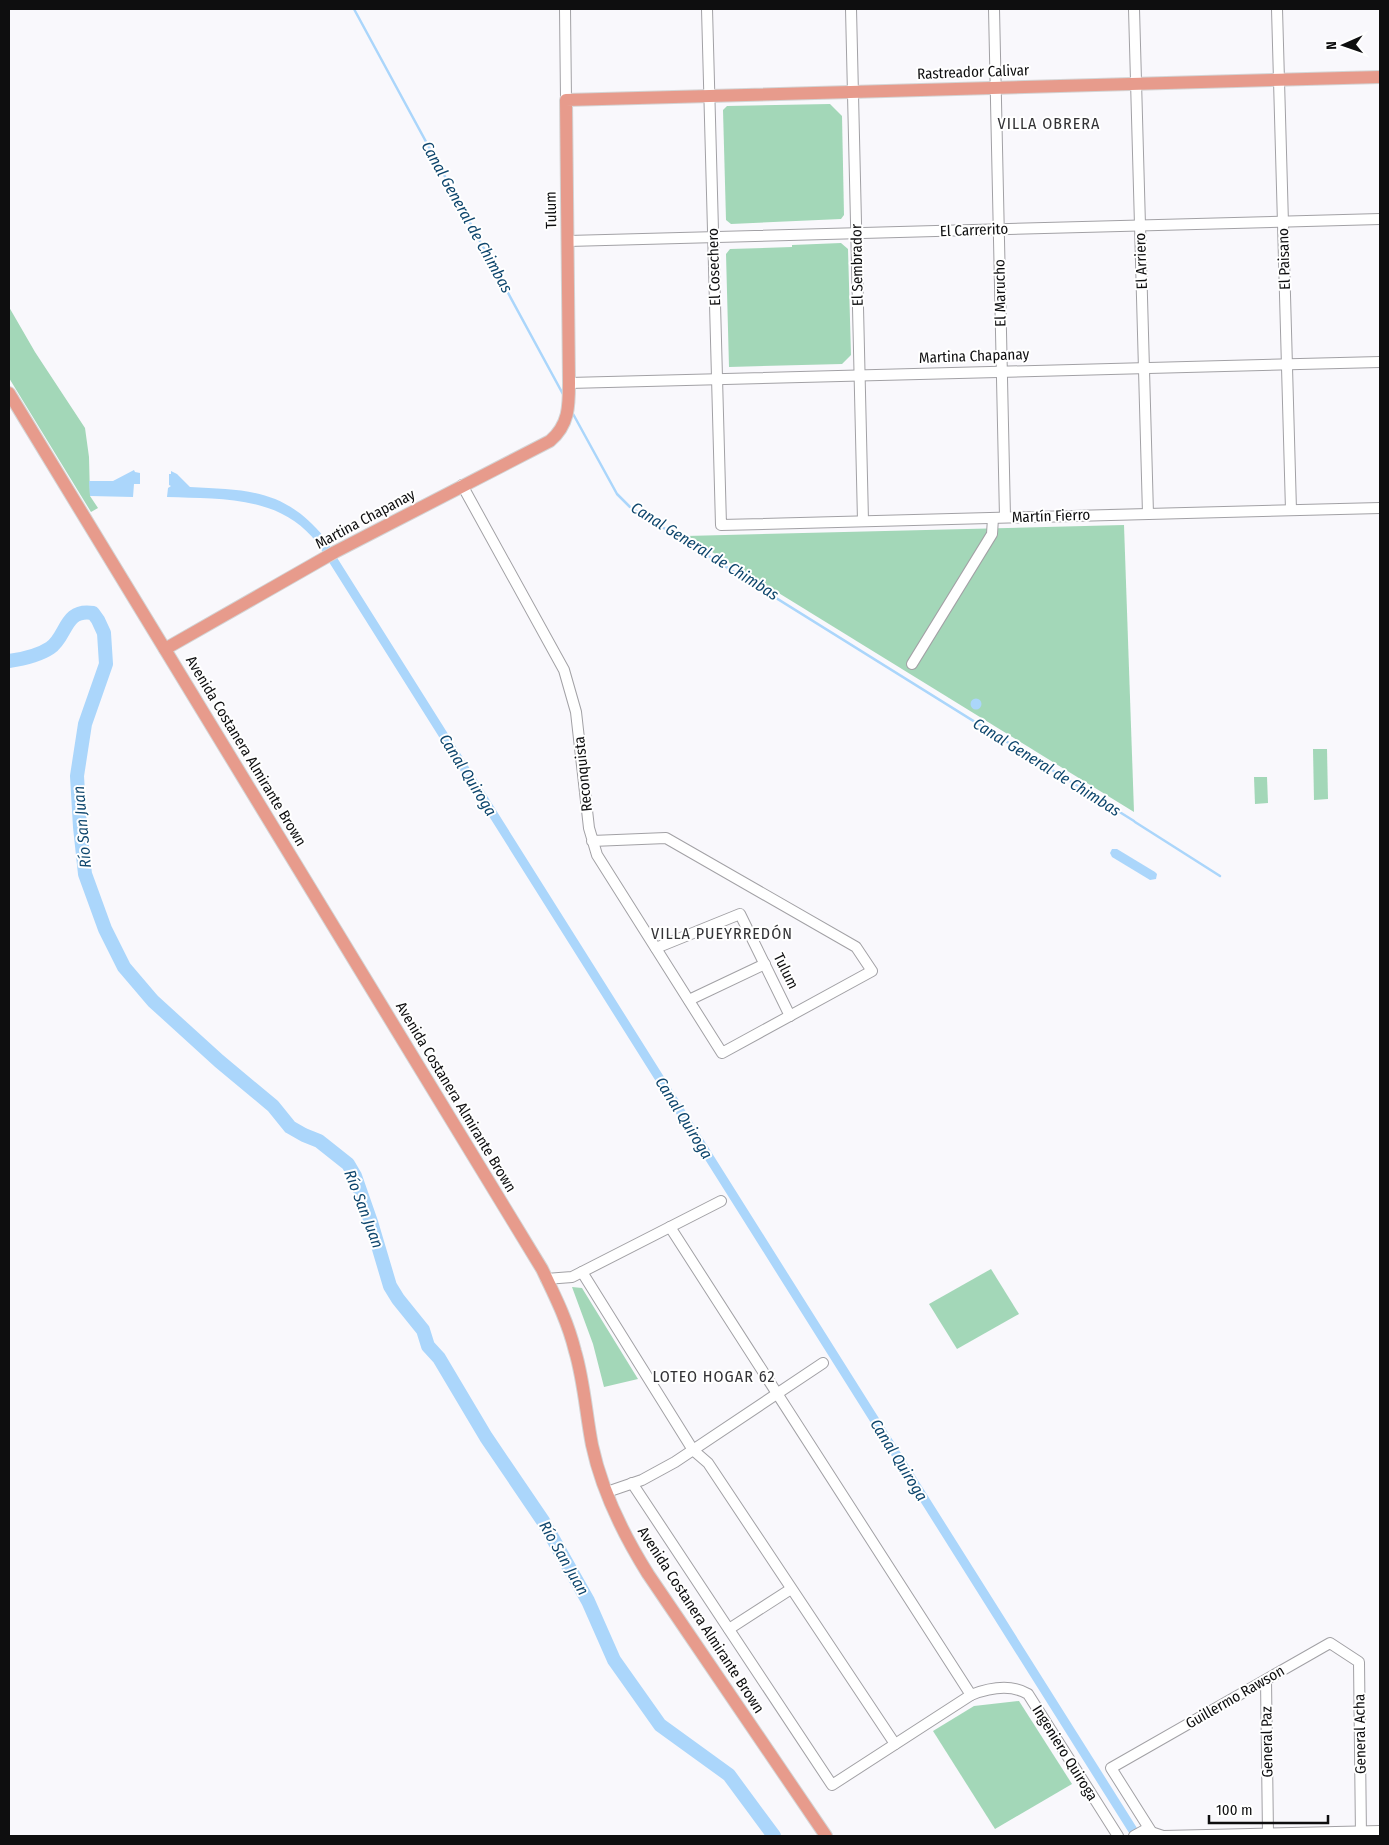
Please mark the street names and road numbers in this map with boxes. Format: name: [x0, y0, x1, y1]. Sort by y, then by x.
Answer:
street label: Rastreador Calivar: [917, 61, 1030, 83]
street label: Tulum: [542, 191, 560, 229]
street label: El Carrerito: [940, 220, 1009, 240]
street label: El Sembrador: [847, 223, 867, 306]
street label: El Cosechero: [704, 228, 724, 306]
street label: El Paisano: [1274, 228, 1294, 290]
street label: El Arriero: [1131, 232, 1151, 290]
street label: El Marucho: [990, 259, 1010, 327]
street label: Martina Chapanay: [919, 345, 1030, 367]
street label: Martina Chapanay: [312, 485, 418, 553]
street label: Martín Fierro: [1011, 506, 1091, 526]
street label: Avenida Costanera Almirante Brown: [182, 653, 310, 849]
street label: Reconquista: [570, 736, 596, 812]
street label: Tulum: [770, 950, 802, 992]
street label: Avenida Costanera Almirante Brown: [392, 999, 520, 1195]
street label: Avenida Costanera Almirante Brown: [634, 1523, 768, 1717]
street label: Guillermo Rawson: [1182, 1661, 1288, 1733]
street label: General Acha: [1350, 1694, 1370, 1774]
street label: Ingeniero Quiroga: [1028, 1702, 1102, 1804]
street label: General Paz: [1257, 1706, 1277, 1778]

